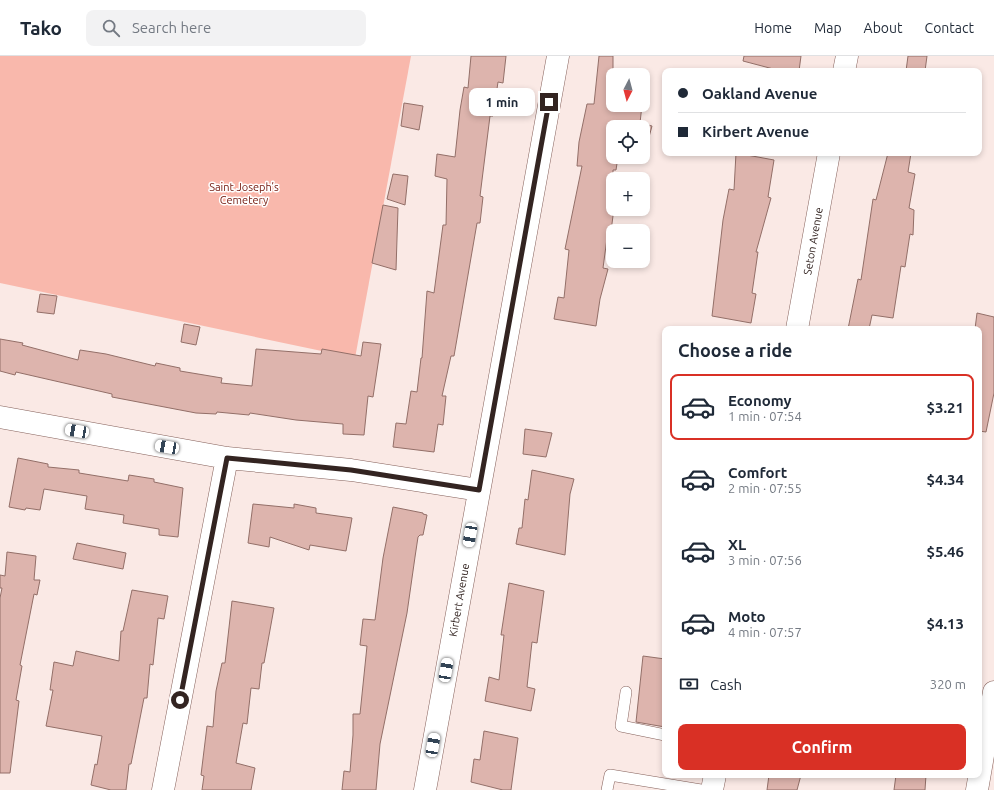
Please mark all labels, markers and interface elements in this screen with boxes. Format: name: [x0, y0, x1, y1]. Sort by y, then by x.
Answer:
search box: [86, 10, 366, 46]
text: Tako: [20, 17, 62, 39]
icon: search: [100, 17, 122, 39]
text: Search here: [132, 19, 211, 36]
text: Home: [754, 20, 792, 36]
text: Map: [814, 20, 842, 36]
text: About: [864, 20, 903, 36]
text: Contact: [925, 20, 974, 36]
north arrow: [606, 68, 650, 112]
map controls: [606, 68, 650, 268]
text: Oakland Avenue: [702, 85, 817, 102]
callout: 1 min: [469, 88, 535, 116]
route end: [540, 93, 558, 111]
text: 1 min: [486, 95, 518, 109]
button: locate: [606, 120, 650, 164]
text: Kirbert Avenue: [702, 123, 809, 140]
button: +: [606, 172, 650, 216]
park label: Saint Joseph’s Cemetery: [209, 181, 279, 206]
street label: Seton Avenue: [801, 206, 825, 276]
button: −: [606, 224, 650, 268]
text: Choose a ride: [678, 340, 792, 360]
icon: car: [680, 389, 716, 425]
text: Economy: [728, 392, 792, 409]
text: $3.21: [926, 399, 964, 416]
text: 1 min · 07:54: [728, 409, 802, 423]
car: [64, 423, 90, 439]
car: [154, 439, 180, 455]
icon: car: [680, 461, 716, 497]
text: Comfort: [728, 464, 787, 481]
text: $4.34: [926, 471, 964, 488]
text: 2 min · 07:55: [728, 481, 802, 495]
car: [462, 522, 478, 548]
icon: car: [680, 533, 716, 569]
text: XL: [728, 536, 746, 553]
text: $5.46: [926, 543, 964, 560]
text: 3 min · 07:56: [728, 553, 802, 567]
street label: Kirbert Avenue: [447, 562, 471, 638]
icon: car: [680, 605, 716, 641]
text: Moto: [728, 608, 766, 625]
text: $4.13: [926, 615, 964, 632]
text: 4 min · 07:57: [728, 625, 802, 639]
car: [438, 657, 454, 683]
icon: cash: [678, 673, 700, 695]
text: Cash: [710, 676, 742, 693]
text: 320 m: [930, 677, 966, 691]
route start: [171, 691, 189, 709]
button: Confirm: [678, 724, 966, 770]
car: [425, 732, 441, 758]

